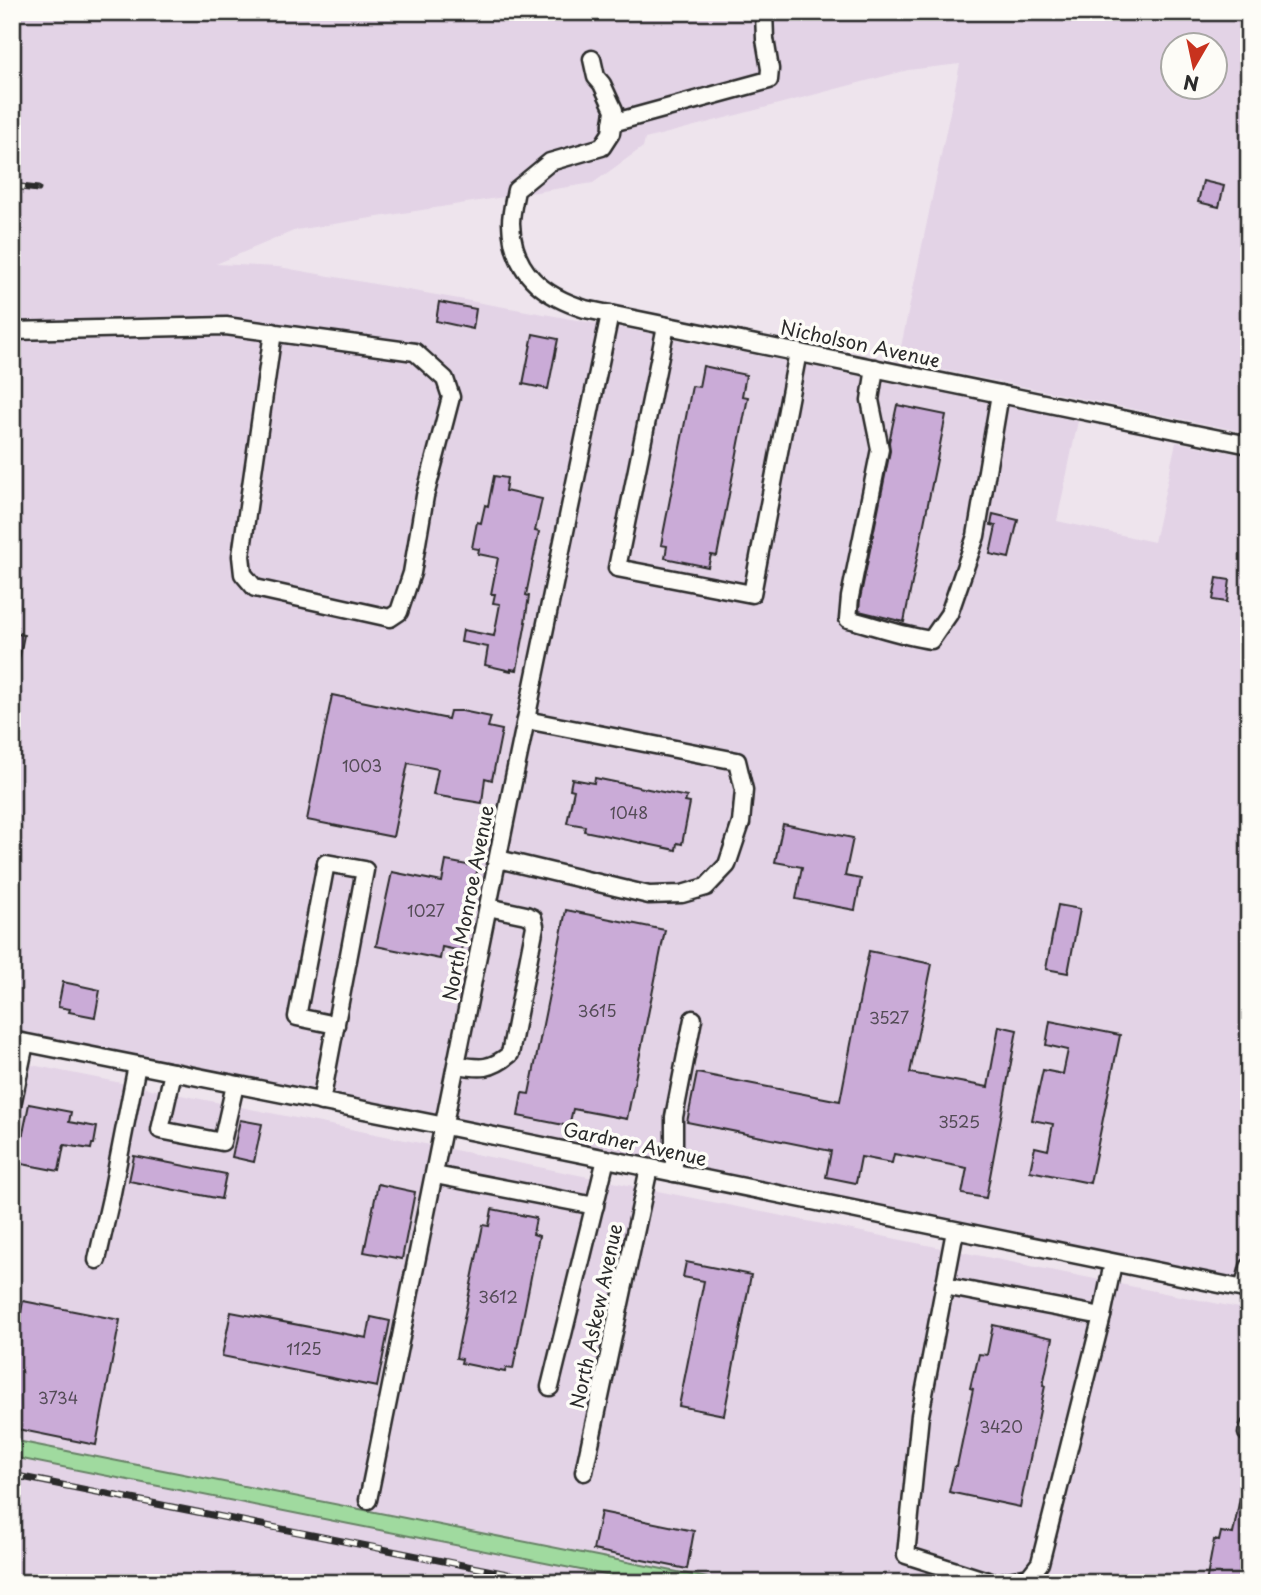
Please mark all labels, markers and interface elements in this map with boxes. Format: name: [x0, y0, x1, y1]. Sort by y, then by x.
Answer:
north arrow: [1160, 32, 1230, 102]
text: N: [1182, 69, 1201, 99]
street label: Nicholson Avenue: [778, 312, 943, 374]
house number: 1003: [342, 753, 382, 777]
house number: 1048: [610, 800, 648, 824]
street label: North Monroe Avenue: [434, 803, 500, 1003]
house number: 1027: [407, 898, 445, 922]
house number: 3615: [578, 998, 617, 1022]
house number: 3527: [869, 1005, 909, 1029]
house number: 3525: [938, 1109, 980, 1133]
street label: Gardner Avenue: [561, 1114, 710, 1172]
street label: North Askew Avenue: [562, 1221, 628, 1411]
house number: 3612: [478, 1284, 518, 1308]
house number: 1125: [286, 1336, 322, 1360]
house number: 3734: [38, 1385, 78, 1409]
house number: 3420: [979, 1414, 1023, 1438]

